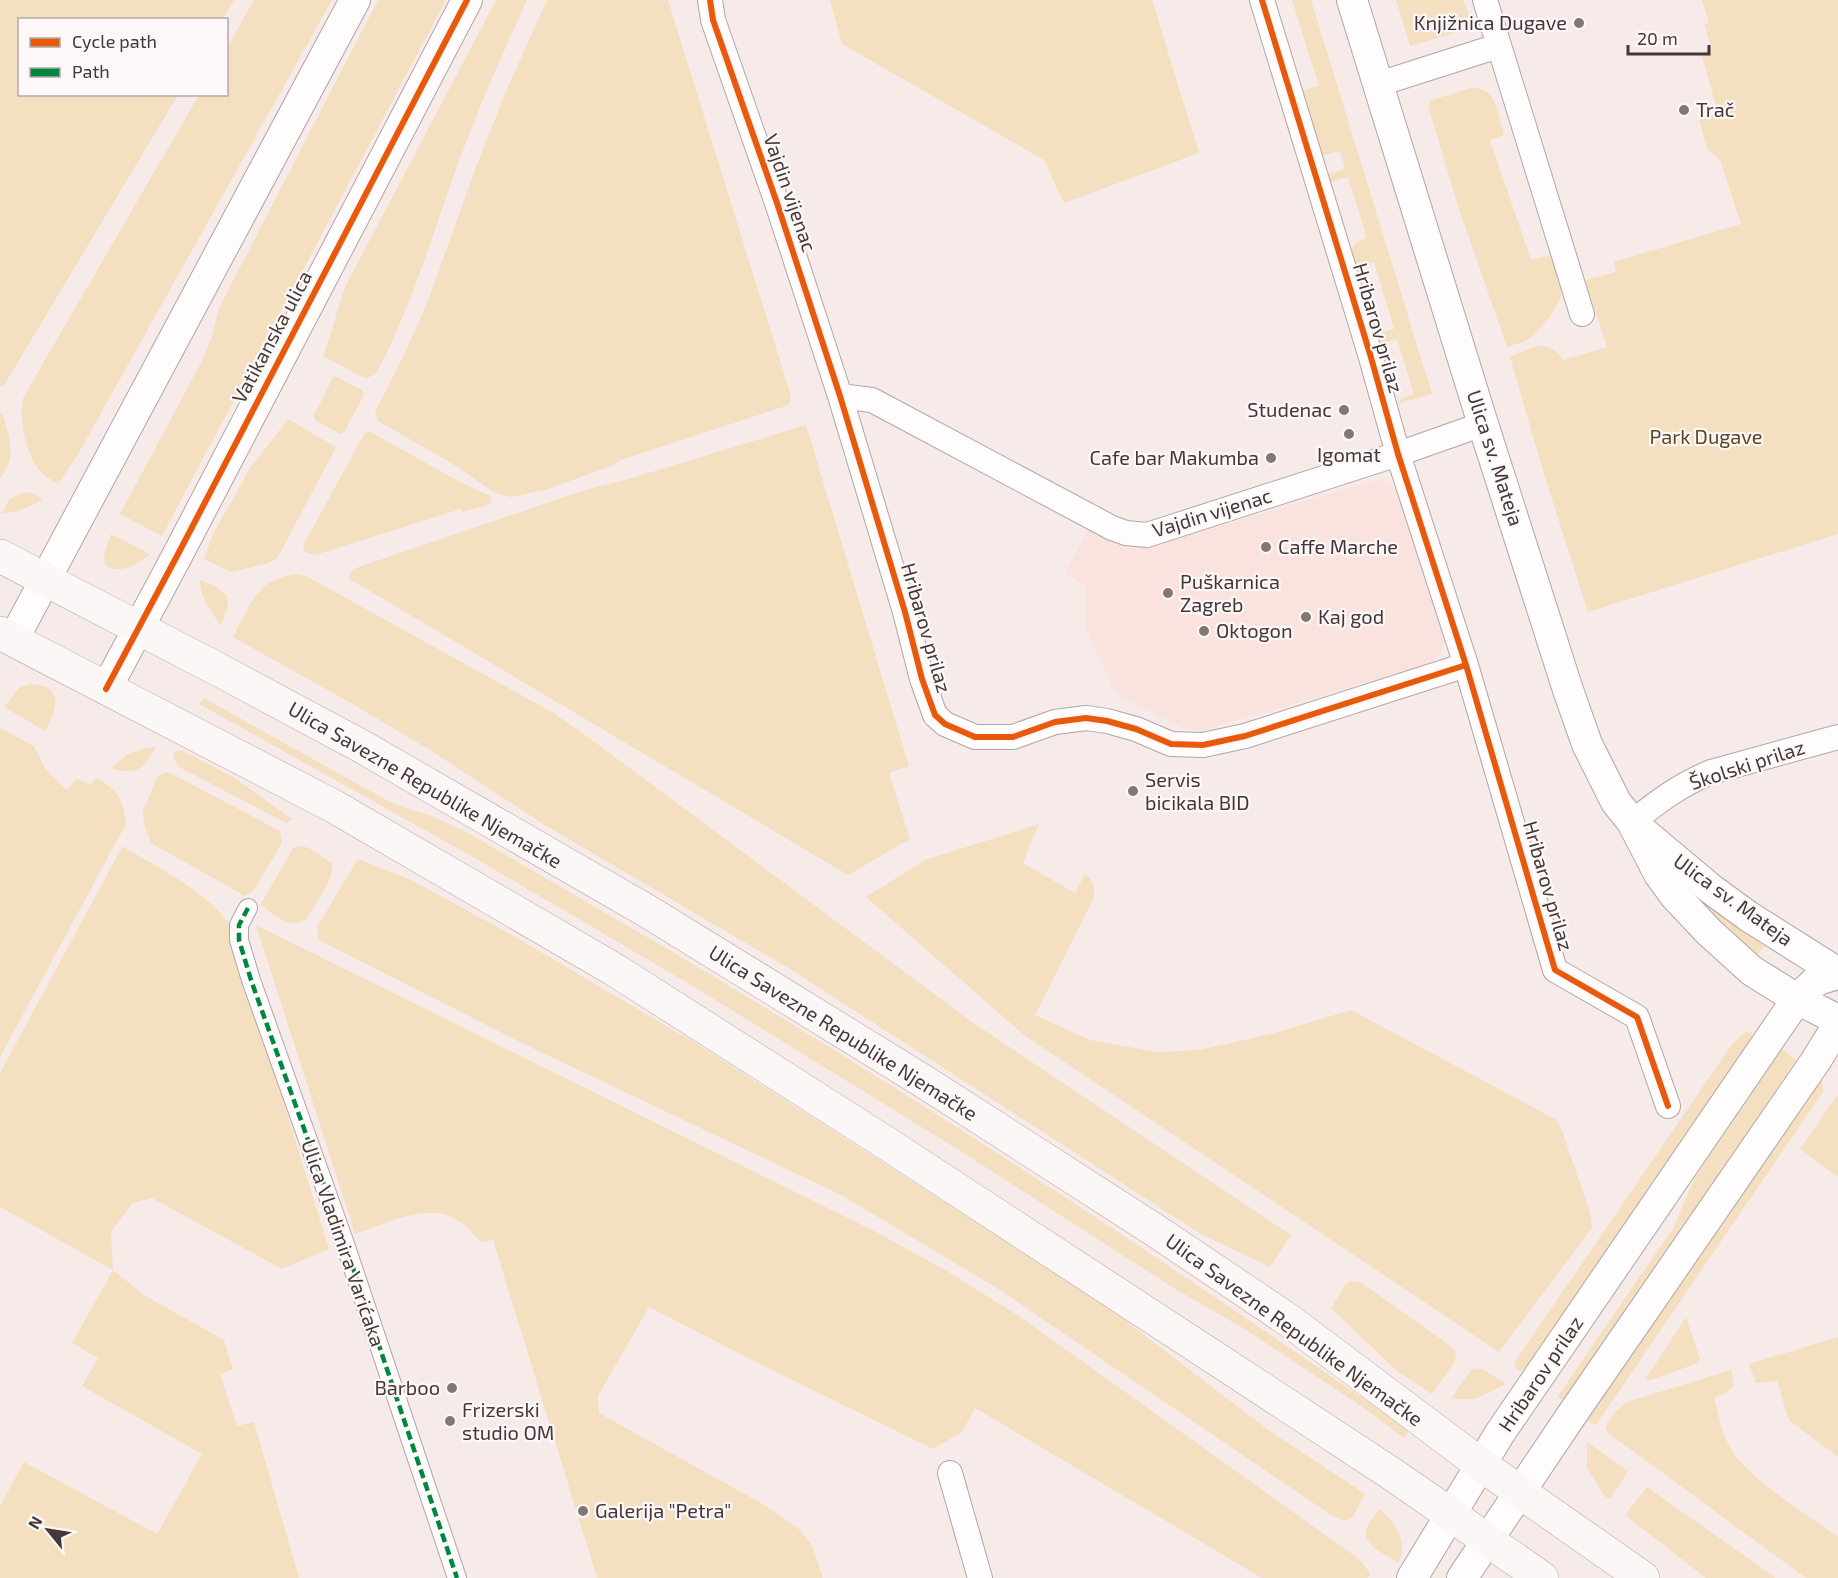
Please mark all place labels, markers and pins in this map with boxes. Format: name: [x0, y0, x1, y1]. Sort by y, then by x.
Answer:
place label: Knjižnica Dugave: [1414, 10, 1567, 34]
marker: Knjižnica Dugave: [1572, 16, 1586, 30]
place label: Trač: [1696, 97, 1735, 121]
marker: Trač: [1677, 103, 1691, 117]
place label: Studenac: [1247, 397, 1332, 421]
marker: Studenac: [1337, 403, 1351, 417]
marker: Igomat: [1342, 427, 1356, 441]
place label: Igomat: [1317, 442, 1381, 466]
place label: Cafe bar Makumba: [1090, 445, 1259, 469]
marker: Cafe bar Makumba: [1264, 451, 1278, 465]
place label: Caffe Marche: [1278, 534, 1398, 558]
marker: Caffe Marche: [1259, 540, 1273, 554]
place label: Puškarnica Zagreb: [1180, 569, 1280, 616]
marker: Puškarnica Zagreb: [1161, 586, 1175, 600]
place label: Kaj god: [1318, 604, 1384, 628]
marker: Kaj god: [1299, 610, 1313, 624]
place label: Oktogon: [1216, 618, 1293, 642]
marker: Oktogon: [1197, 624, 1211, 638]
place label: Servis bicikala BID: [1145, 767, 1250, 814]
marker: Servis bicikala BID: [1126, 784, 1140, 798]
place label: Barboo: [374, 1375, 440, 1399]
marker: Barboo: [445, 1381, 459, 1395]
place label: Frizerski studio OM: [462, 1397, 554, 1444]
marker: Frizerski studio OM: [443, 1414, 457, 1428]
place label: Galerija "Petra": [595, 1498, 731, 1522]
marker: Galerija "Petra": [576, 1504, 590, 1518]

